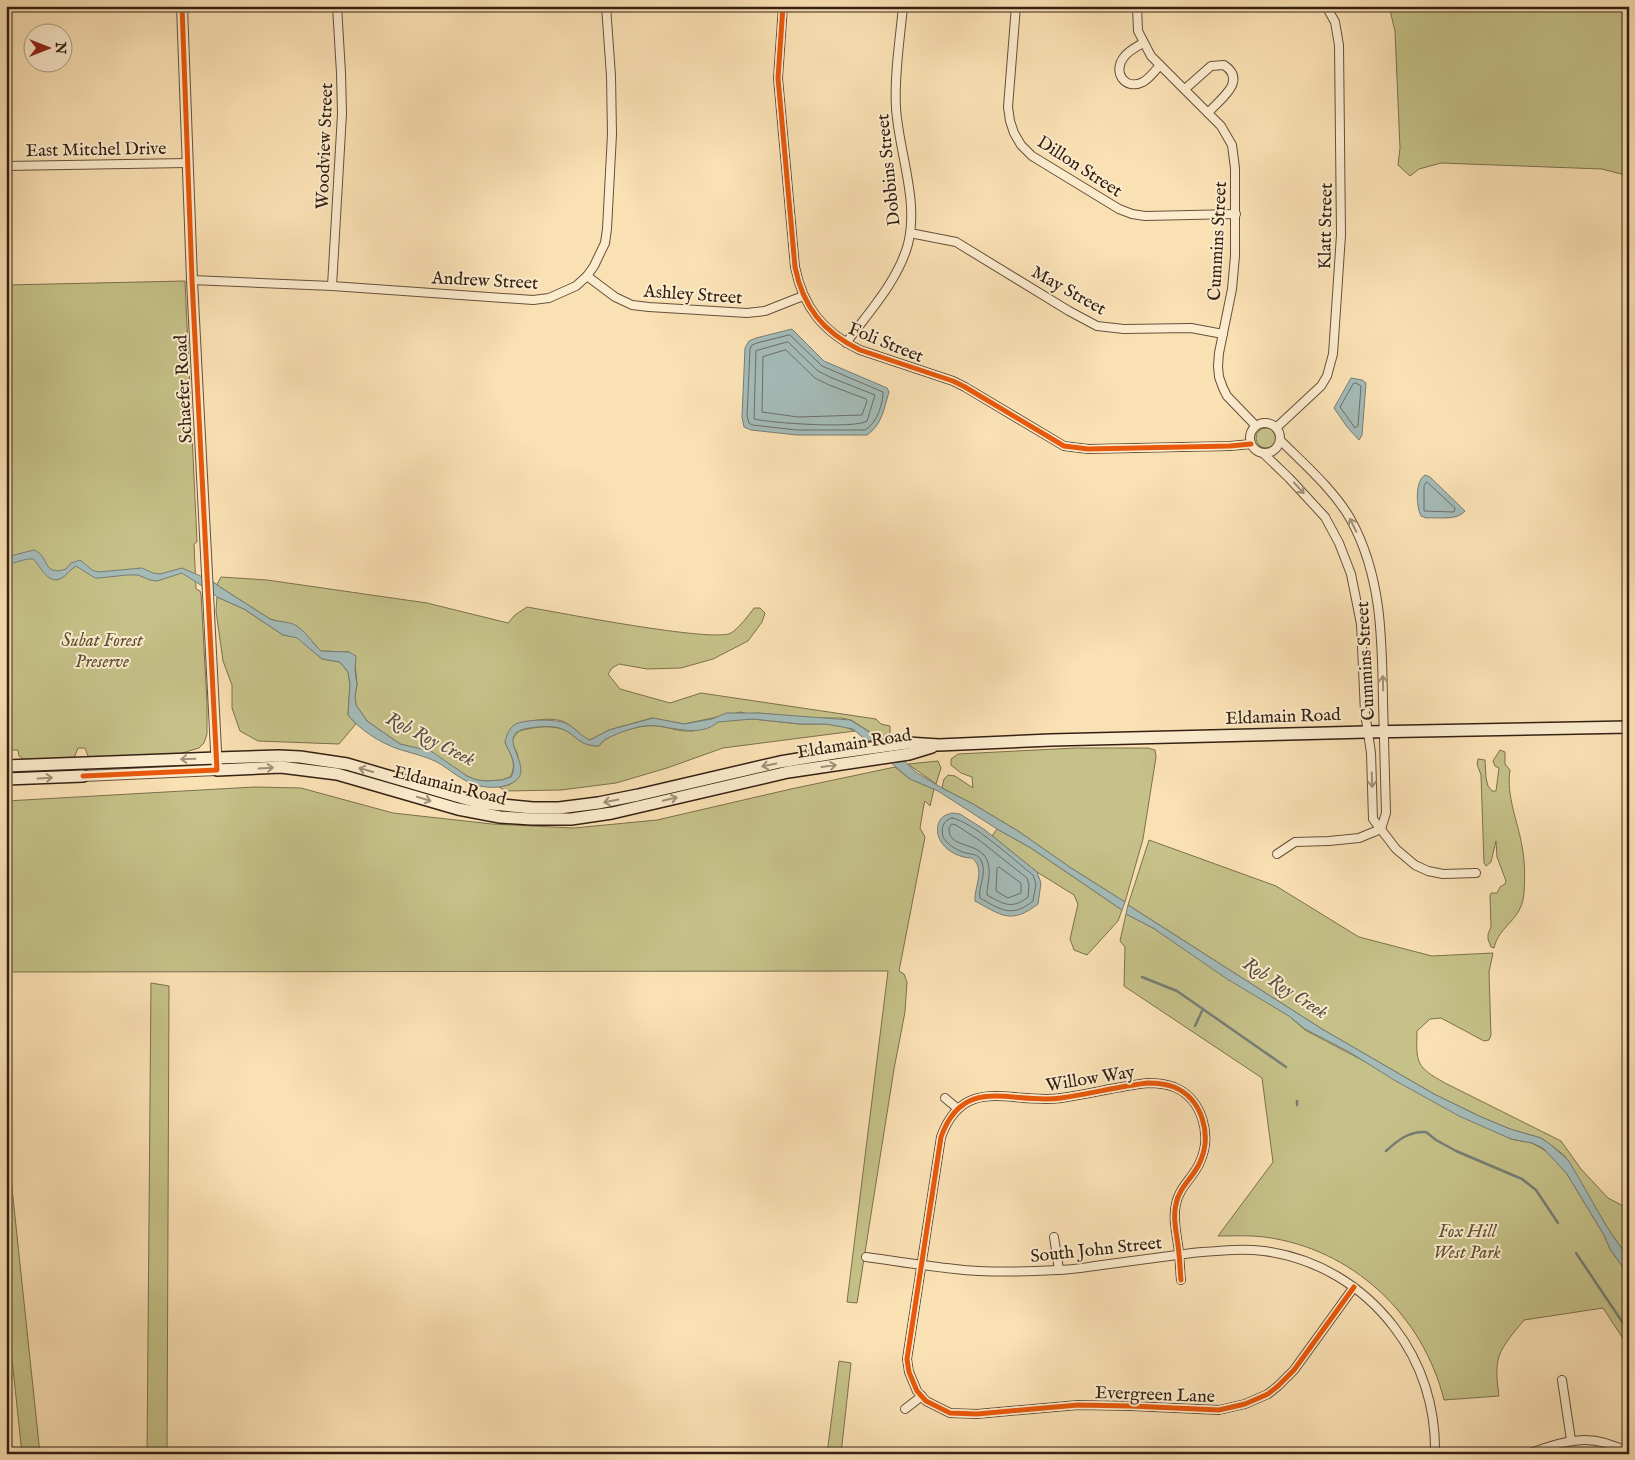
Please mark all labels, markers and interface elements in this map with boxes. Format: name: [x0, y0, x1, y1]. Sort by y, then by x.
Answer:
north arrow: [22, 22, 72, 72]
text: N: [51, 41, 69, 54]
street label: Woodview Street: [312, 82, 339, 210]
street label: Dobbins Street: [872, 113, 907, 227]
street label: Dillon Street: [1032, 131, 1126, 203]
street label: East Mitchel Drive: [25, 138, 167, 163]
street label: Cummins Street: [1204, 181, 1233, 301]
street label: Klatt Street: [1314, 182, 1339, 270]
street label: May Street: [1027, 261, 1110, 321]
street label: Andrew Street: [430, 267, 539, 296]
street label: Ashley Street: [642, 281, 743, 310]
street label: Foli Street: [844, 318, 927, 369]
street label: Schaefer Road: [170, 334, 199, 444]
one-way arrow: [1293, 482, 1305, 494]
one-way arrow: [1348, 518, 1357, 533]
street label: Cummins Street: [1352, 601, 1381, 721]
park label: Subat Forest Preserve: [61, 630, 144, 674]
one-way arrow: [1378, 675, 1388, 691]
street label: Eldamain Road: [1225, 704, 1342, 731]
water label: Rob Roy Creek: [382, 707, 479, 773]
street label: Eldamain Road: [795, 724, 913, 765]
one-way arrow: [180, 754, 196, 763]
one-way arrow: [820, 760, 836, 770]
street label: Eldamain Road: [391, 761, 509, 812]
one-way arrow: [762, 761, 778, 770]
one-way arrow: [257, 763, 273, 772]
one-way arrow: [359, 764, 375, 774]
one-way arrow: [1367, 772, 1377, 788]
one-way arrow: [37, 773, 53, 782]
one-way arrow: [416, 794, 432, 804]
one-way arrow: [661, 794, 677, 803]
one-way arrow: [603, 796, 619, 806]
water label: Rob Roy Creek: [1238, 952, 1332, 1025]
street label: Willow Way: [1044, 1061, 1136, 1098]
park label: Fox Hill West Park: [1433, 1221, 1501, 1265]
street label: South John Street: [1029, 1232, 1163, 1269]
street label: Evergreen Lane: [1095, 1382, 1215, 1409]

